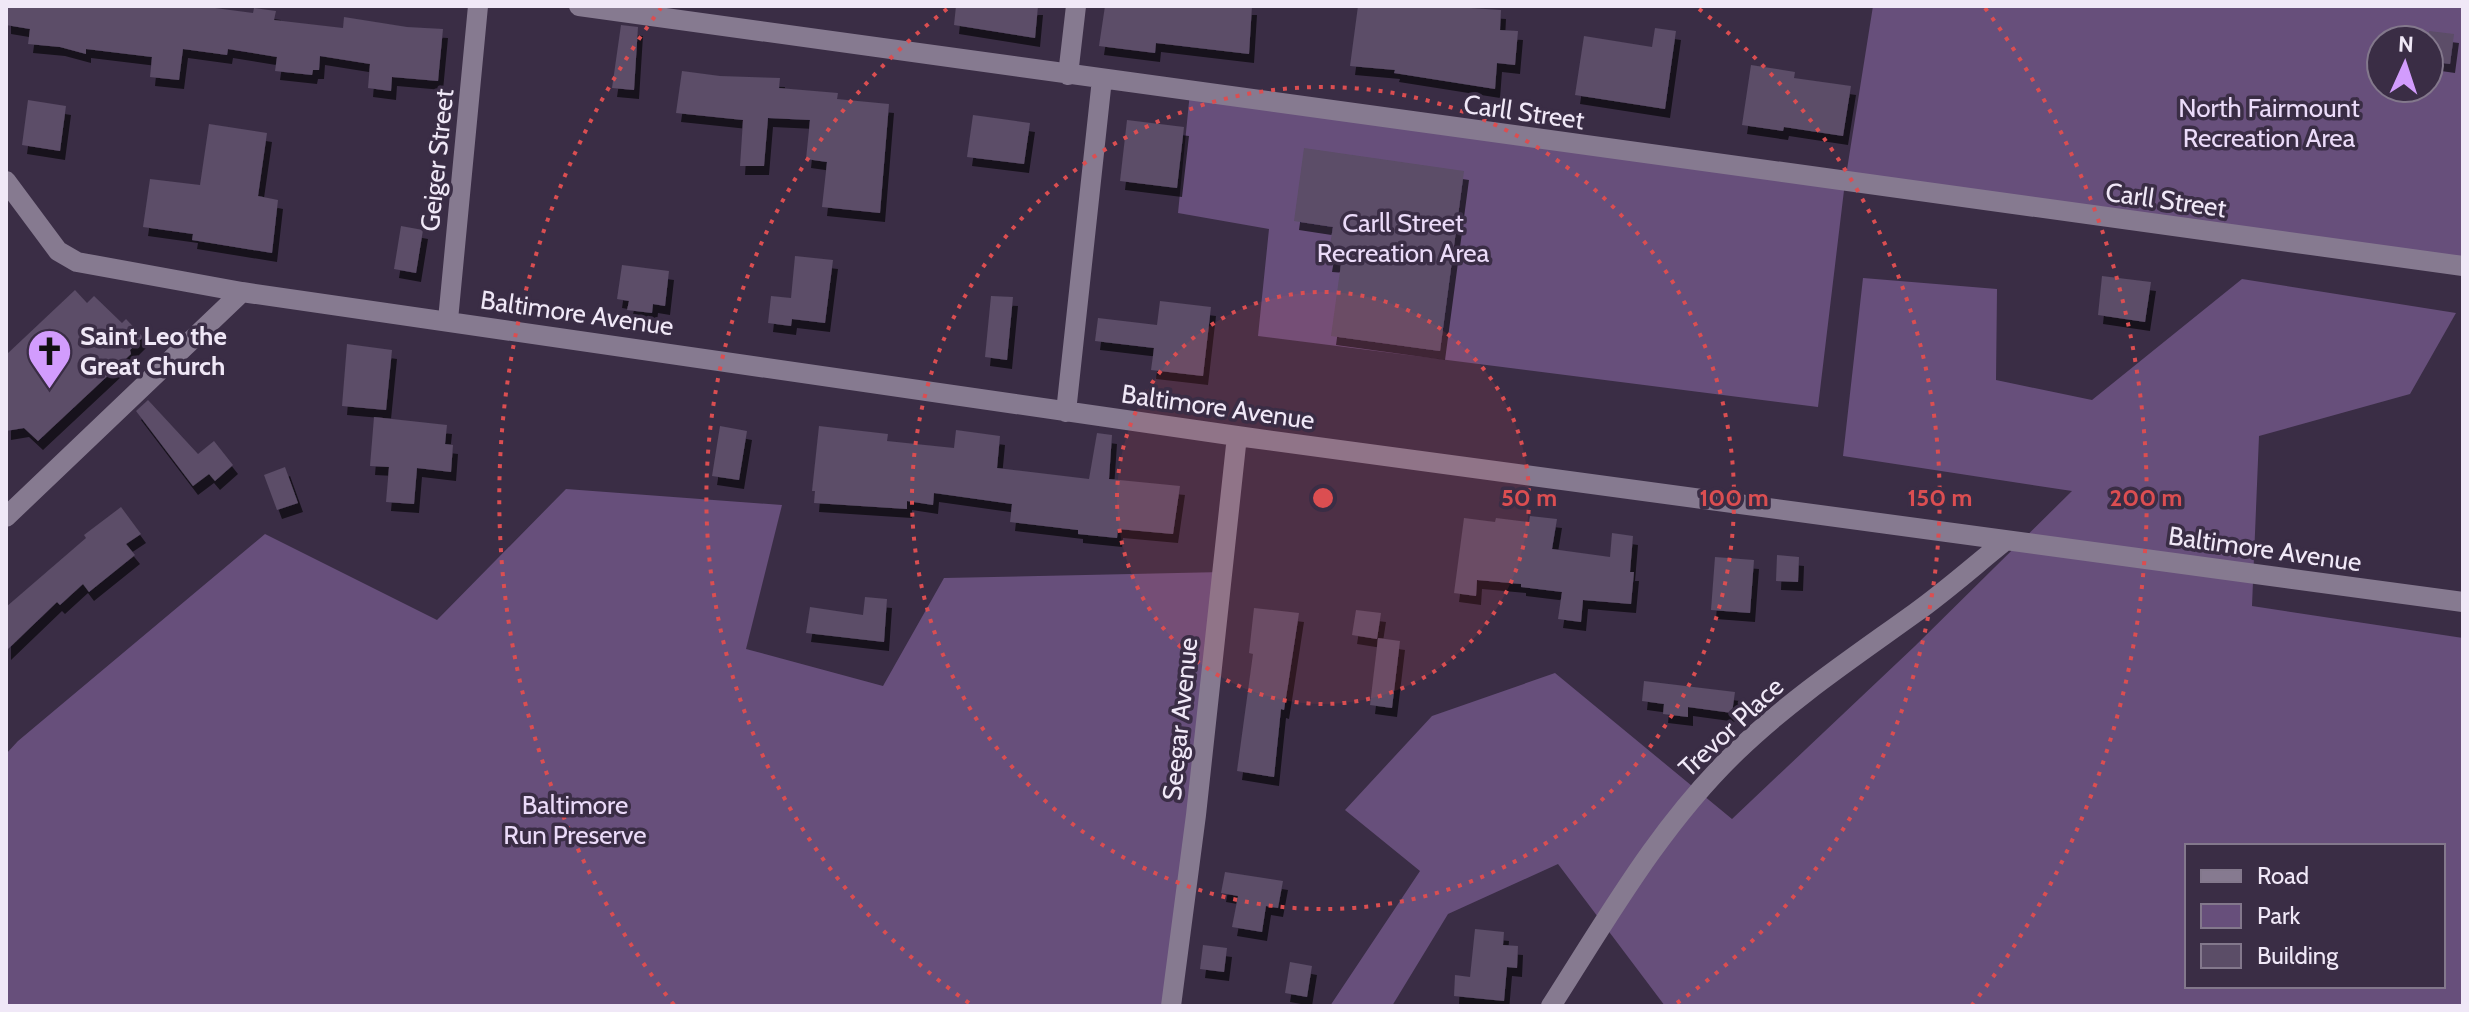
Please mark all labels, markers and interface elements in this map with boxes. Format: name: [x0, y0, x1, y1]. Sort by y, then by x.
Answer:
north arrow: [2365, 24, 2445, 104]
text: N: [2398, 31, 2414, 58]
street label: Geiger Street: [414, 87, 460, 233]
street label: Carll Street: [1462, 88, 1587, 136]
park label: North Fairmount Recreation Area: [2178, 92, 2360, 154]
street label: Carll Street: [2104, 176, 2229, 224]
park label: Carll Street Recreation Area: [1317, 207, 1490, 269]
street label: Baltimore Avenue: [478, 284, 676, 342]
place label: Saint Leo the Great Church: [80, 320, 227, 382]
church icon: Saint Leo the Great Church: [25, 327, 73, 390]
street label: Baltimore Avenue: [1119, 378, 1317, 436]
text: 50 m: [1501, 483, 1557, 512]
text: 100 m: [1699, 483, 1769, 512]
text: 150 m: [1908, 483, 1972, 512]
text: 200 m: [2110, 483, 2182, 512]
centre of rings: [1309, 484, 1337, 512]
street label: Baltimore Avenue: [2166, 520, 2364, 578]
street label: Seegar Avenue: [1156, 636, 1204, 802]
street label: Trevor Place: [1672, 670, 1790, 784]
park label: Baltimore Run Preserve: [503, 789, 647, 851]
legend: [2185, 844, 2445, 988]
text: Road: [2257, 861, 2309, 890]
text: Park: [2257, 901, 2300, 930]
text: Building: [2257, 941, 2339, 970]

